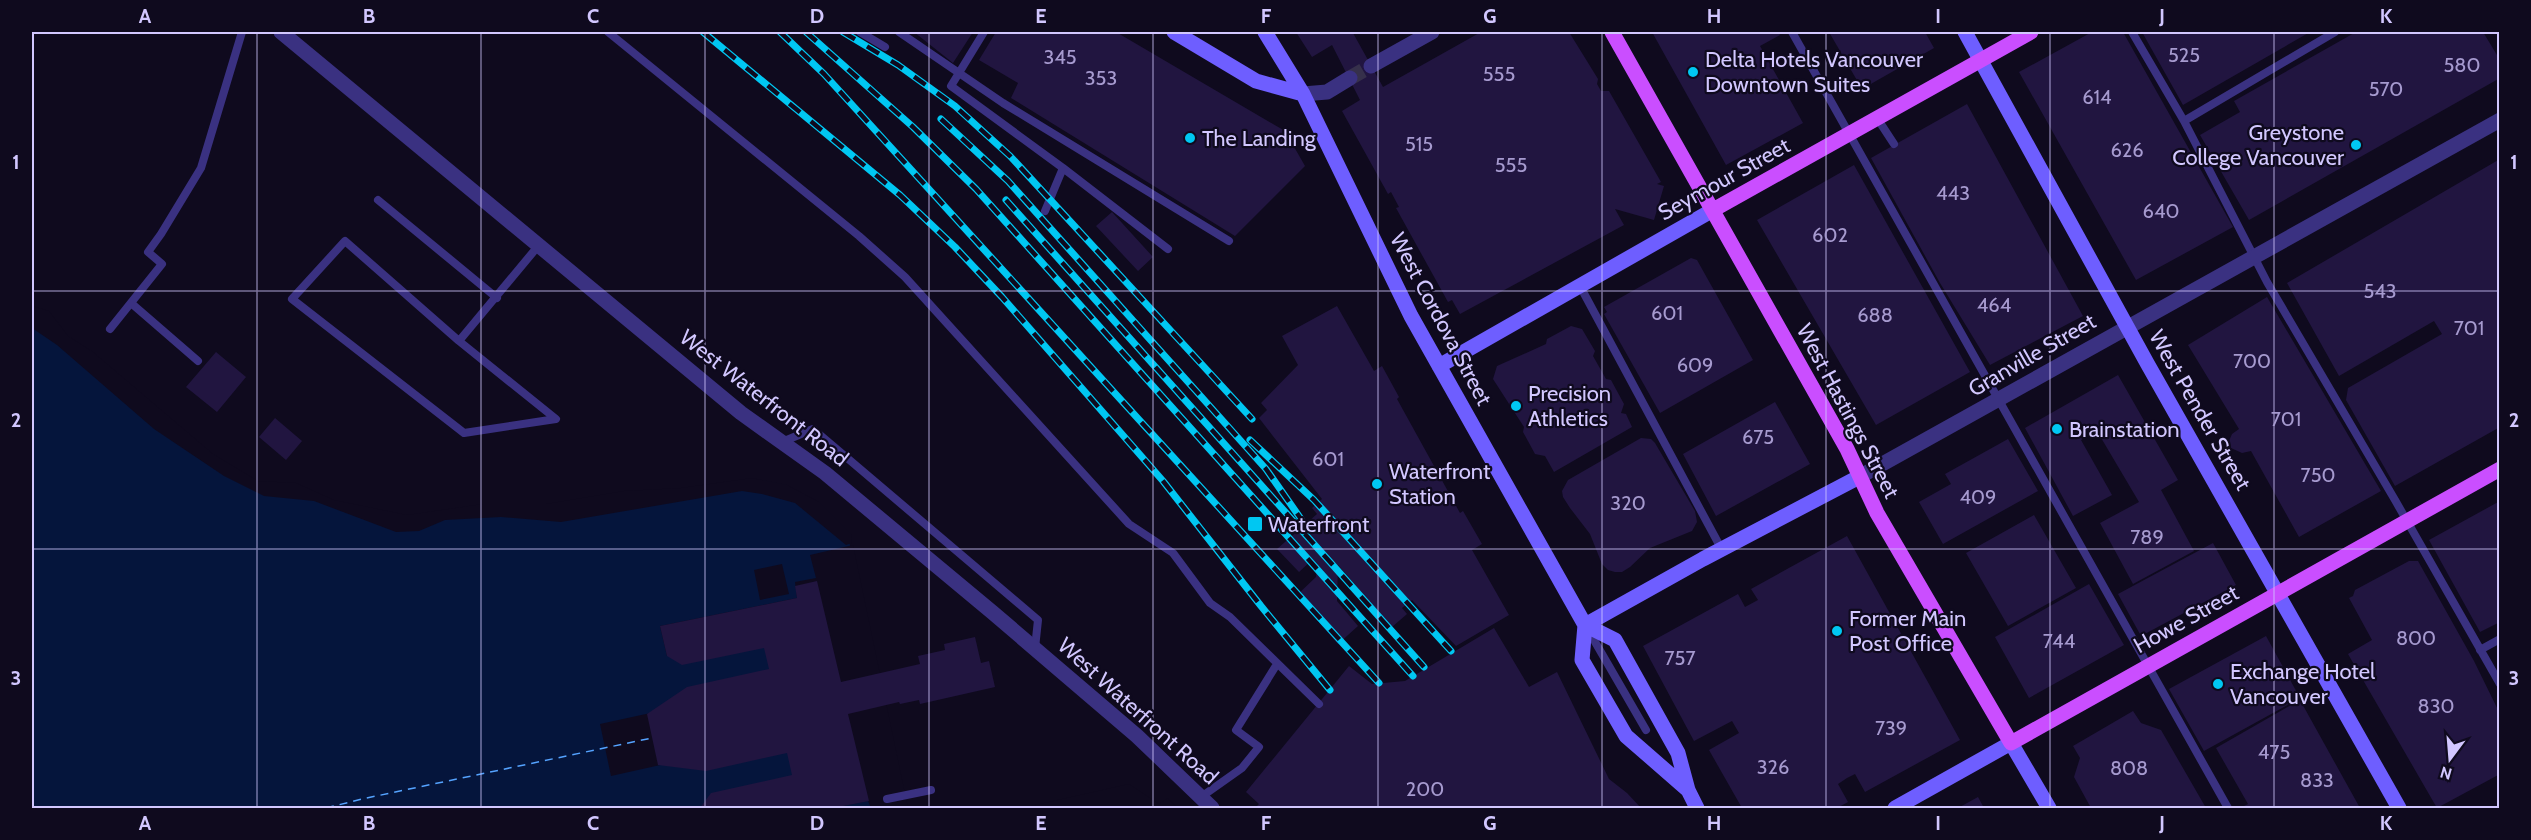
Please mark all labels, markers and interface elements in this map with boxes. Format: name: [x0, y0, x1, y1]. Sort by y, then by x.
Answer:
text: A: [139, 4, 152, 28]
text: B: [363, 4, 375, 28]
text: C: [587, 4, 599, 28]
text: D: [810, 4, 824, 28]
text: E: [1035, 4, 1047, 28]
text: F: [1261, 4, 1272, 28]
text: G: [1483, 4, 1497, 28]
text: H: [1707, 4, 1721, 28]
text: I: [1935, 4, 1941, 28]
text: J: [2158, 4, 2165, 28]
text: K: [2380, 4, 2393, 28]
house number: 525: [2168, 43, 2200, 67]
house number: 345: [1043, 45, 1077, 69]
place label: Delta Hotels Vancouver Downtown Suites: [1705, 46, 1923, 98]
house number: 580: [2444, 53, 2480, 77]
house number: 555: [1483, 62, 1515, 86]
marker: Delta Hotels Vancouver Downtown Suites: [1686, 65, 1700, 79]
house number: 353: [1085, 66, 1117, 90]
house number: 570: [2369, 77, 2403, 101]
house number: 614: [2082, 85, 2112, 109]
place label: Greystone College Vancouver: [2172, 119, 2344, 171]
place label: The Landing: [1202, 125, 1317, 152]
marker: The Landing: [1183, 131, 1197, 145]
street label: Seymour Street: [1653, 131, 1795, 226]
house number: 515: [1405, 132, 1433, 156]
house number: 626: [2110, 138, 2144, 162]
marker: Greystone College Vancouver: [2349, 138, 2363, 152]
text: 1: [12, 150, 20, 174]
text: 1: [2510, 150, 2518, 174]
house number: 555: [1495, 153, 1527, 177]
house number: 443: [1936, 181, 1970, 205]
house number: 640: [2143, 199, 2179, 223]
house number: 602: [1812, 223, 1848, 247]
street label: West Cordova Street: [1384, 228, 1498, 410]
house number: 543: [2363, 279, 2397, 303]
house number: 464: [1977, 293, 2012, 317]
house number: 601: [1651, 301, 1683, 325]
house number: 688: [1857, 303, 1893, 327]
street label: Granville Street: [1964, 307, 2101, 402]
house number: 701: [2454, 316, 2484, 340]
street label: West Hastings Street: [1791, 319, 1906, 503]
street label: West Waterfront Road: [674, 324, 854, 472]
street label: West Pender Street: [2143, 325, 2257, 495]
house number: 700: [2233, 349, 2271, 373]
house number: 609: [1677, 353, 1713, 377]
place label: Precision Athletics: [1528, 380, 1611, 432]
marker: Precision Athletics: [1509, 399, 1523, 413]
house number: 701: [2271, 407, 2301, 431]
text: 2: [11, 408, 21, 432]
text: 2: [2509, 408, 2519, 432]
place label: Brainstation: [2069, 416, 2180, 443]
marker: Brainstation: [2050, 422, 2064, 436]
house number: 675: [1742, 425, 1774, 449]
house number: 601: [1312, 447, 1344, 471]
place label: Waterfront Station: [1389, 458, 1491, 510]
house number: 750: [2301, 463, 2335, 487]
marker: Waterfront Station: [1370, 477, 1384, 491]
house number: 409: [1960, 485, 1996, 509]
house number: 320: [1610, 491, 1646, 515]
place label: Waterfront: [1268, 511, 1370, 538]
marker: Waterfront: [1246, 515, 1264, 533]
house number: 789: [2130, 525, 2164, 549]
street label: Howe Street: [2129, 579, 2244, 659]
place label: Former Main Post Office: [1849, 605, 1966, 657]
marker: Former Main Post Office: [1830, 624, 1844, 638]
house number: 800: [2396, 626, 2436, 650]
house number: 744: [2043, 629, 2076, 653]
street label: West Waterfront Road: [1052, 632, 1224, 790]
house number: 757: [1665, 646, 1695, 670]
place label: Exchange Hotel Vancouver: [2230, 658, 2376, 710]
text: 3: [11, 666, 21, 690]
text: 3: [2509, 666, 2519, 690]
marker: Exchange Hotel Vancouver: [2211, 677, 2225, 691]
house number: 830: [2418, 694, 2454, 718]
house number: 739: [1875, 716, 1907, 740]
north arrow: [2420, 729, 2480, 789]
house number: 475: [2258, 740, 2290, 764]
house number: 326: [1757, 755, 1789, 779]
house number: 808: [2110, 756, 2148, 780]
text: N: [2438, 762, 2454, 784]
house number: 833: [2300, 768, 2334, 792]
house number: 200: [1406, 777, 1444, 801]
text: A: [139, 811, 152, 835]
text: B: [363, 811, 375, 835]
text: C: [587, 811, 599, 835]
text: D: [810, 811, 824, 835]
text: E: [1035, 811, 1047, 835]
text: F: [1261, 811, 1272, 835]
text: G: [1483, 811, 1497, 835]
text: H: [1707, 811, 1721, 835]
text: I: [1935, 811, 1941, 835]
text: J: [2158, 811, 2165, 835]
text: K: [2380, 811, 2393, 835]

